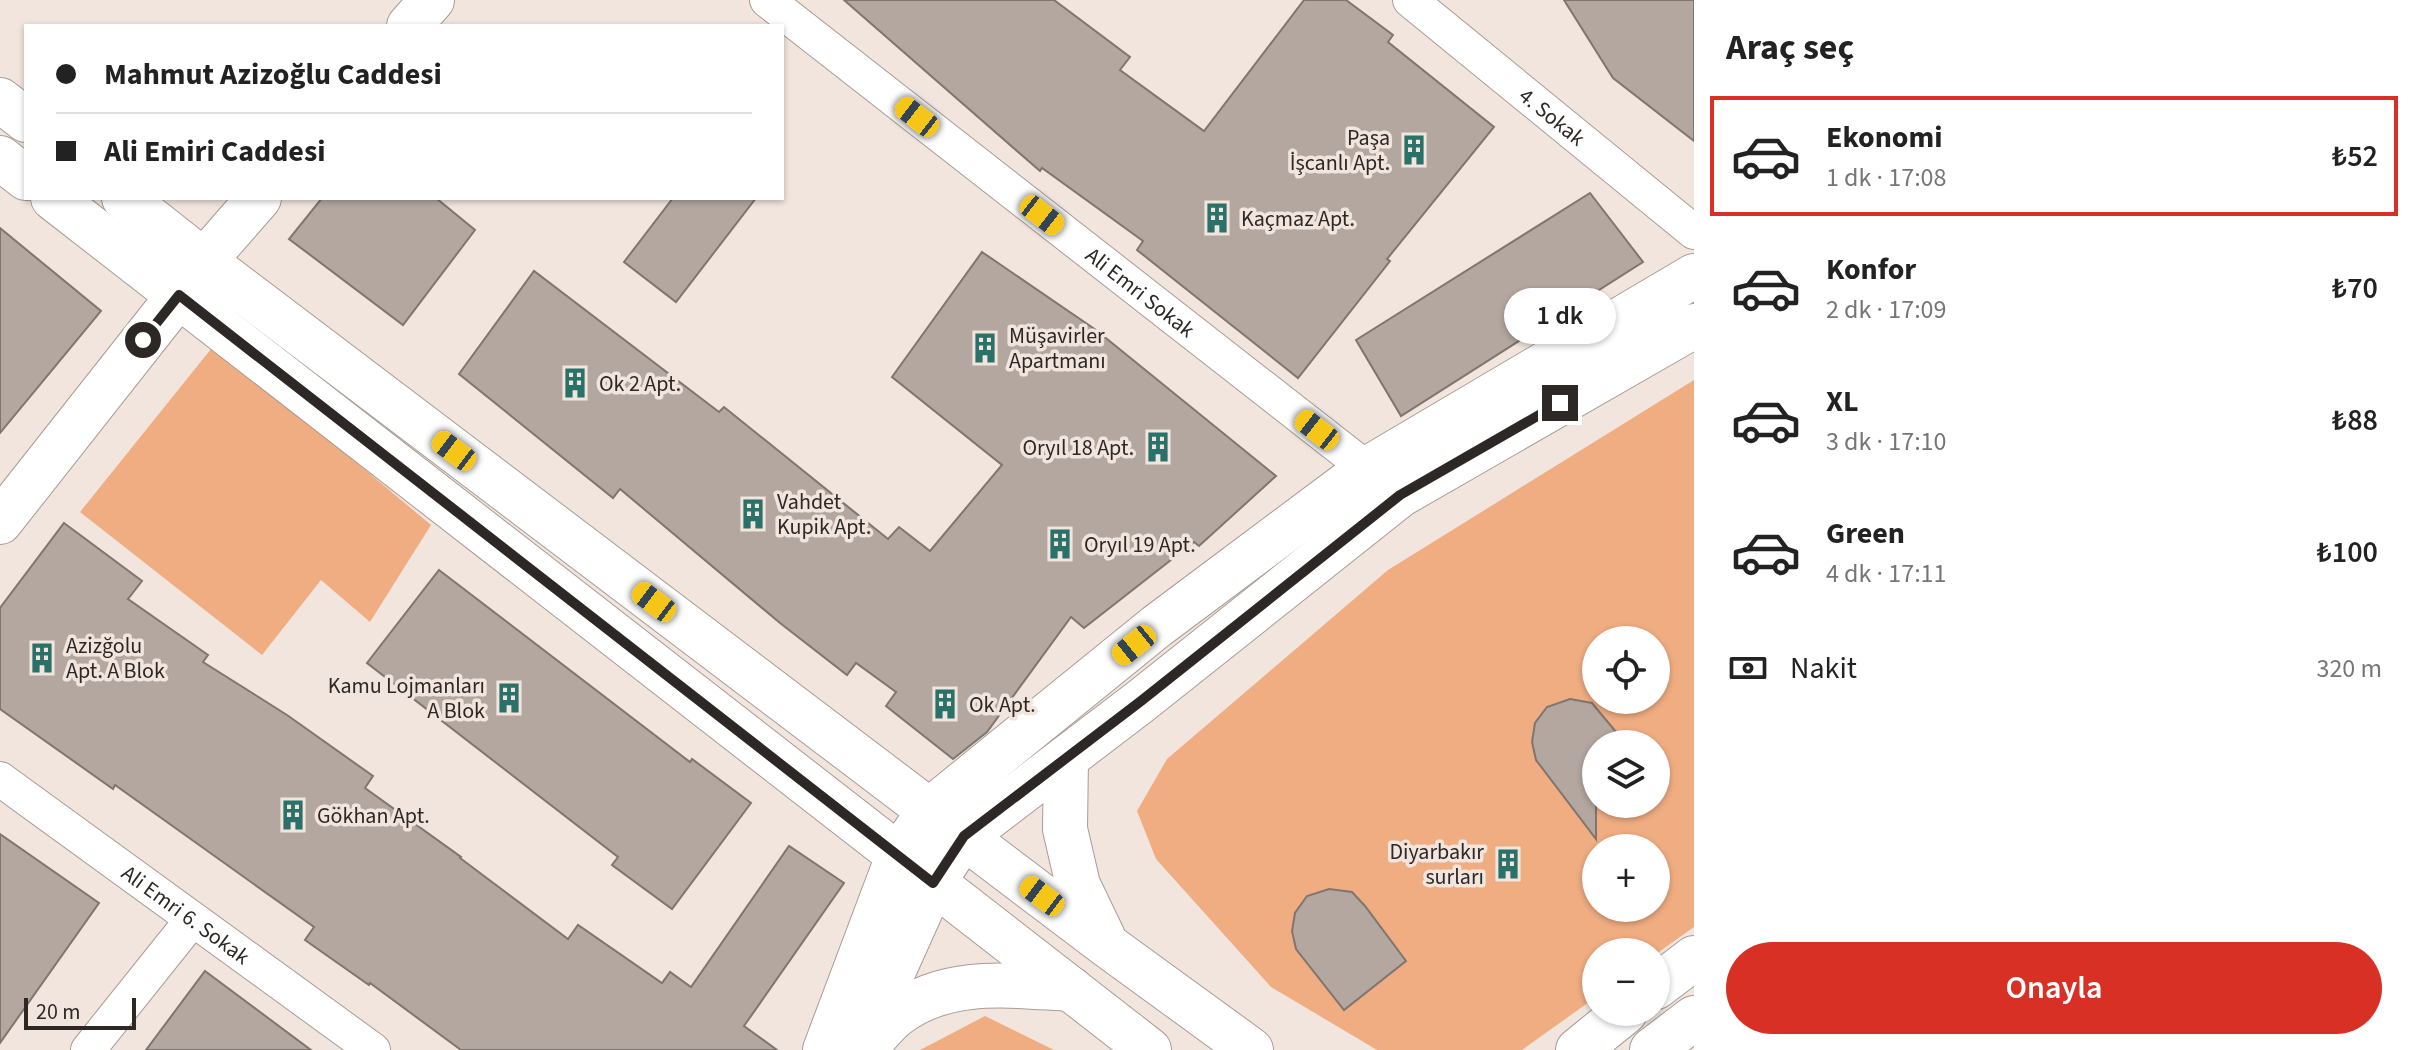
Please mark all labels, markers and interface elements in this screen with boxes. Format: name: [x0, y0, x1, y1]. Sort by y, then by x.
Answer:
text: Araç seç: [1726, 22, 1854, 73]
text: Mahmut Azizoğlu Caddesi: [104, 53, 442, 96]
street label: 4. Sokak: [1512, 80, 1592, 154]
car: [891, 93, 943, 141]
text: Ekonomi: [1826, 116, 1943, 159]
icon: car: [1730, 120, 1802, 192]
place label: Paşa İşcanlı Apt.: [1290, 122, 1390, 179]
text: Ali Emiri Caddesi: [104, 130, 325, 173]
building icon: Paşa İşcanlı Apt.: [1397, 133, 1431, 167]
text: ₺52: [2332, 135, 2378, 178]
text: 1 dk · 17:08: [1826, 159, 1946, 196]
car: [1016, 191, 1068, 239]
building icon: Kaçmaz Apt.: [1200, 201, 1234, 235]
place label: Kaçmaz Apt.: [1241, 203, 1355, 235]
street label: Ali Emri Sokak: [1078, 240, 1202, 346]
text: Konfor: [1826, 248, 1916, 291]
icon: car: [1730, 252, 1802, 324]
text: ₺70: [2332, 267, 2378, 310]
callout: 1 dk: [1504, 287, 1616, 343]
text: 2 dk · 17:09: [1826, 291, 1946, 328]
text: 1 dk: [1537, 297, 1583, 334]
place label: Müşavirler Apartmanı: [1009, 320, 1106, 377]
route start: [125, 322, 161, 358]
building icon: Müşavirler Apartmanı: [968, 331, 1002, 365]
building icon: Ok 2 Apt.: [558, 366, 592, 400]
place label: Ok 2 Apt.: [599, 368, 681, 400]
text: XL: [1826, 380, 1859, 423]
icon: car: [1730, 384, 1802, 456]
route end: [1542, 385, 1578, 421]
text: ₺88: [2332, 399, 2378, 442]
car: [1291, 406, 1343, 454]
text: 3 dk · 17:10: [1826, 423, 1946, 460]
car: [428, 427, 480, 475]
building icon: Oryıl 18 Apt.: [1141, 430, 1175, 464]
place label: Oryıl 18 Apt.: [1022, 432, 1134, 464]
place label: Vahdet Kupik Apt.: [777, 486, 871, 543]
building icon: Vahdet Kupik Apt.: [736, 497, 770, 531]
text: Green: [1826, 512, 1905, 555]
icon: car: [1730, 516, 1802, 588]
building icon: Oryıl 19 Apt.: [1043, 527, 1077, 561]
place label: Oryıl 19 Apt.: [1084, 529, 1196, 561]
text: ₺100: [2316, 531, 2378, 574]
text: 4 dk · 17:11: [1826, 555, 1946, 592]
car: [628, 578, 680, 626]
car: [1108, 621, 1160, 669]
map controls: [1582, 626, 1670, 1026]
button: locate: [1582, 626, 1670, 714]
place label: Azizğolu Apt. A Blok: [66, 630, 165, 687]
building icon: Azizğolu Apt. A Blok: [25, 641, 59, 675]
icon: cash: [1726, 646, 1770, 690]
text: Nakit: [1790, 647, 1857, 690]
text: 320 m: [2316, 650, 2382, 687]
place label: Kamu Lojmanları A Blok: [328, 670, 485, 727]
building icon: Kamu Lojmanları A Blok: [492, 681, 526, 715]
building icon: Ok Apt.: [928, 687, 962, 721]
place label: Ok Apt.: [969, 689, 1036, 721]
button: layers: [1582, 730, 1670, 818]
building icon: Gökhan Apt.: [276, 798, 310, 832]
place label: Gökhan Apt.: [317, 800, 430, 832]
button: +: [1582, 834, 1670, 922]
place label: Diyarbakır surları: [1390, 836, 1484, 893]
building icon: Diyarbakır surları: [1491, 847, 1525, 881]
street label: Ali Emri 6. Sokak: [115, 857, 256, 973]
car: [1016, 872, 1068, 920]
button: −: [1582, 938, 1670, 1026]
button: Onayla: [1726, 942, 2382, 1034]
scale bar: [24, 994, 136, 1030]
text: 20 m: [36, 996, 81, 1028]

